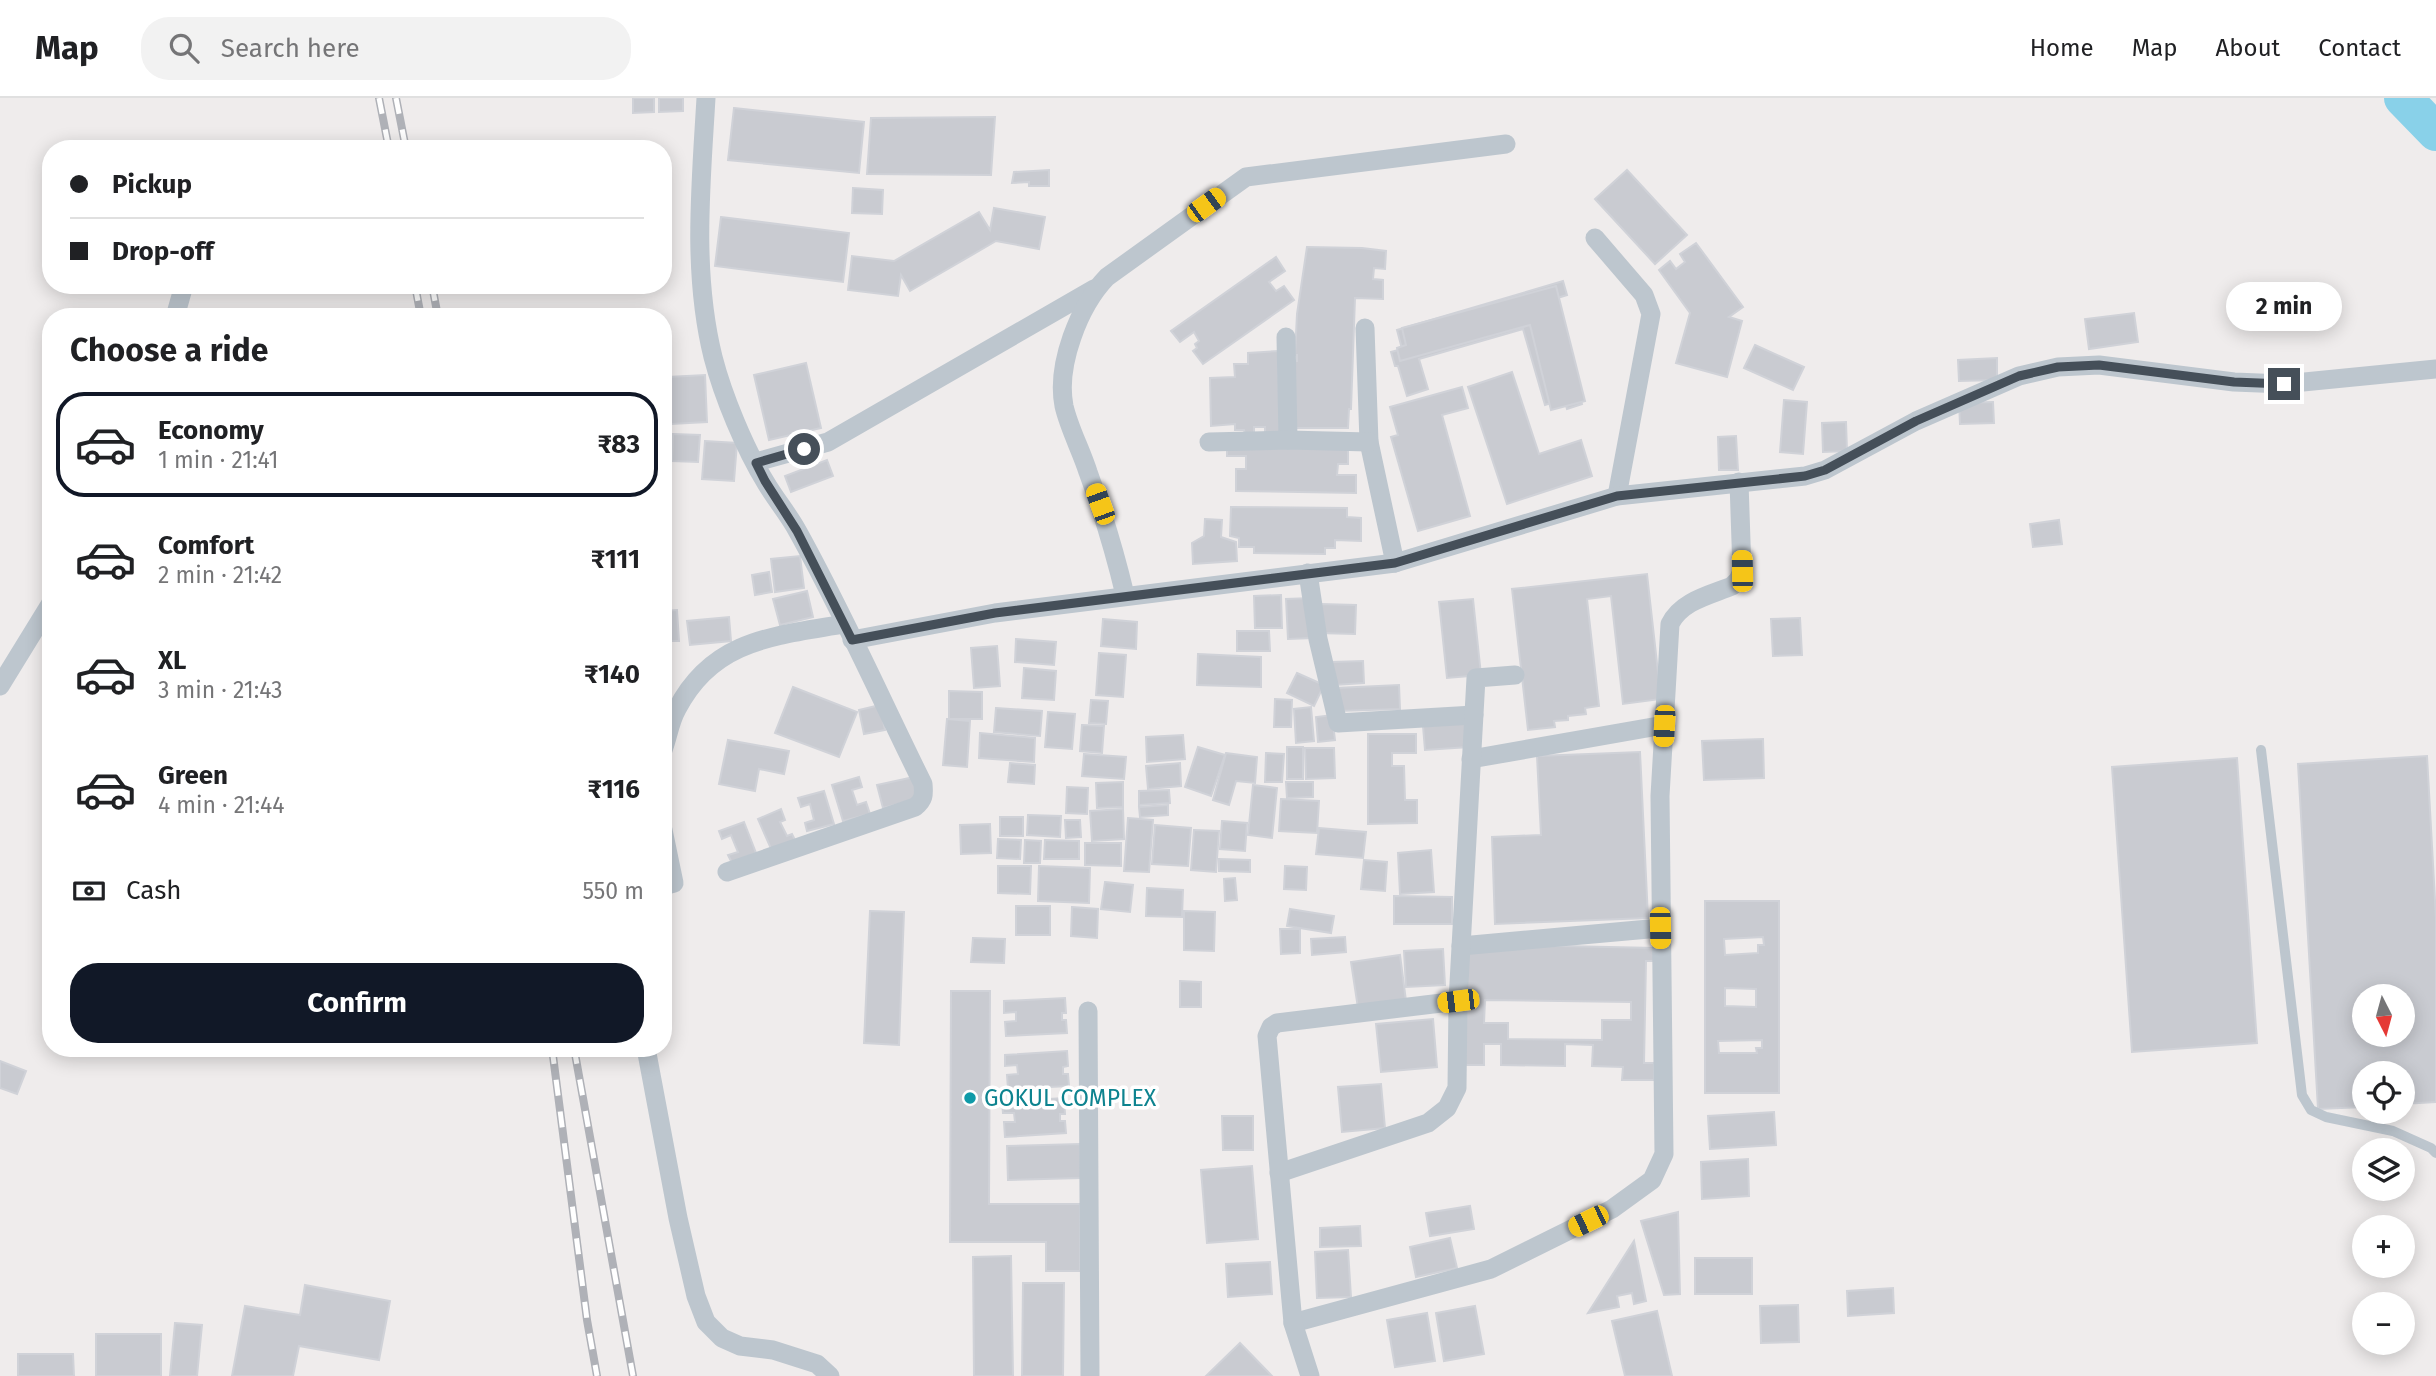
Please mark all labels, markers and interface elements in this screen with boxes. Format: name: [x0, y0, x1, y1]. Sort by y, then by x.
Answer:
search box: [141, 17, 631, 80]
text: Map: [35, 28, 99, 68]
icon: search: [165, 29, 203, 67]
text: Search here: [221, 33, 360, 64]
text: Home: [2030, 34, 2094, 62]
text: Map: [2132, 34, 2178, 62]
text: About: [2216, 34, 2280, 62]
text: Contact: [2318, 34, 2401, 62]
text: Pickup: [112, 169, 192, 200]
car: [1183, 184, 1230, 226]
text: Drop-off: [112, 236, 214, 267]
callout: 2 min: [2226, 282, 2342, 331]
text: 2 min: [2256, 292, 2312, 320]
text: Choose a ride: [70, 331, 268, 369]
route end: [2268, 368, 2300, 400]
icon: car: [74, 413, 137, 476]
text: Economy: [158, 415, 264, 446]
text: ₹83: [598, 429, 640, 460]
route start: [788, 433, 820, 465]
text: 1 min · 21:41: [158, 446, 278, 474]
car: [1083, 481, 1118, 527]
icon: car: [74, 528, 137, 591]
text: Comfort: [158, 530, 254, 561]
text: ₹111: [591, 544, 640, 575]
car: [1732, 550, 1753, 592]
text: 2 min · 21:42: [158, 561, 282, 589]
icon: car: [74, 643, 137, 706]
text: XL: [158, 645, 186, 676]
text: ₹140: [584, 659, 640, 690]
text: 3 min · 21:43: [158, 676, 282, 704]
car: [1653, 704, 1676, 748]
icon: car: [74, 758, 137, 821]
text: Green: [158, 760, 228, 791]
text: ₹116: [588, 774, 640, 805]
text: 4 min · 21:44: [158, 791, 284, 819]
icon: cash: [70, 872, 108, 910]
text: Cash: [126, 875, 182, 906]
text: 550 m: [582, 877, 644, 905]
car: [1650, 907, 1671, 949]
button: Confirm: [70, 963, 644, 1043]
north arrow: [2352, 984, 2415, 1046]
map controls: [2352, 984, 2415, 1355]
car: [1436, 988, 1481, 1014]
button: locate: [2352, 1061, 2415, 1124]
place label: GOKUL COMPLEX: [984, 1084, 1157, 1112]
marker: GOKUL COMPLEX: [962, 1090, 978, 1106]
button: layers: [2352, 1138, 2415, 1201]
car: [1565, 1202, 1612, 1240]
button: +: [2352, 1215, 2415, 1278]
button: −: [2352, 1292, 2415, 1355]

